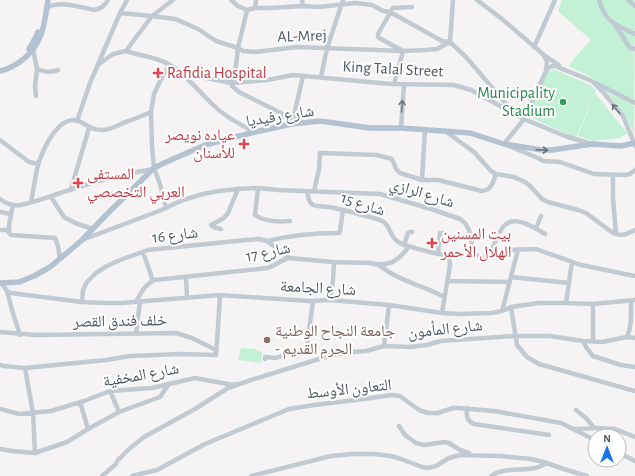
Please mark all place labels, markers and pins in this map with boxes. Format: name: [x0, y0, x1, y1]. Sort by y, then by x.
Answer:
place label: Rafidia Hospital: [167, 65, 267, 81]
marker: Rafidia Hospital: [152, 67, 164, 79]
place label: Municipality Stadium: [477, 85, 555, 119]
marker: Municipality Stadium: [558, 97, 568, 107]
place label: عياده نويصر للأسنان: [164, 127, 235, 163]
marker: عياده نويصر للأسنان: [238, 138, 250, 150]
place label: المستفى العربي التخصصي: [87, 166, 185, 204]
marker: المستفى العربي التخصصي: [72, 177, 84, 189]
place label: بيت المسنين الهلال الأحمر: [440, 226, 512, 262]
marker: بيت المسنين الهلال الأحمر: [426, 237, 438, 249]
place label: جامعة النجاح الوطنية - الحرم القديم: [275, 323, 395, 359]
marker: جامعة النجاح الوطنية - الحرم القديم: [262, 335, 272, 345]

